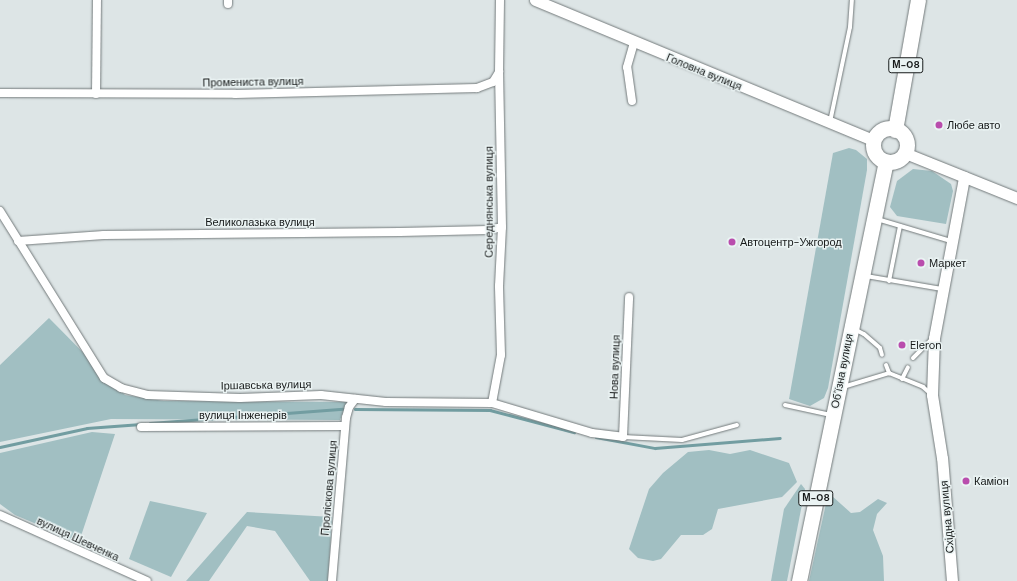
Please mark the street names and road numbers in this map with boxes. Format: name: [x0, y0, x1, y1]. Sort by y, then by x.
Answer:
street label: Головна вулиця: [664, 51, 744, 93]
road number: М-08: [888, 57, 924, 73]
street label: Промениста вулиця: [202, 75, 304, 89]
street label: Середнянська вулиця: [482, 146, 496, 258]
street label: Великолазька вулиця: [205, 215, 315, 229]
street label: Обʼїзна вулиця: [828, 332, 856, 410]
street label: Нова вулиця: [607, 335, 623, 399]
street label: Іршавська вулиця: [220, 378, 312, 392]
street label: вулиця Інженерів: [199, 408, 287, 422]
street label: Проліскова вулиця: [318, 440, 340, 536]
street label: Східна вулиця: [937, 480, 957, 554]
road number: М-08: [798, 490, 834, 506]
street label: вулиця Шевченка: [35, 514, 121, 564]

